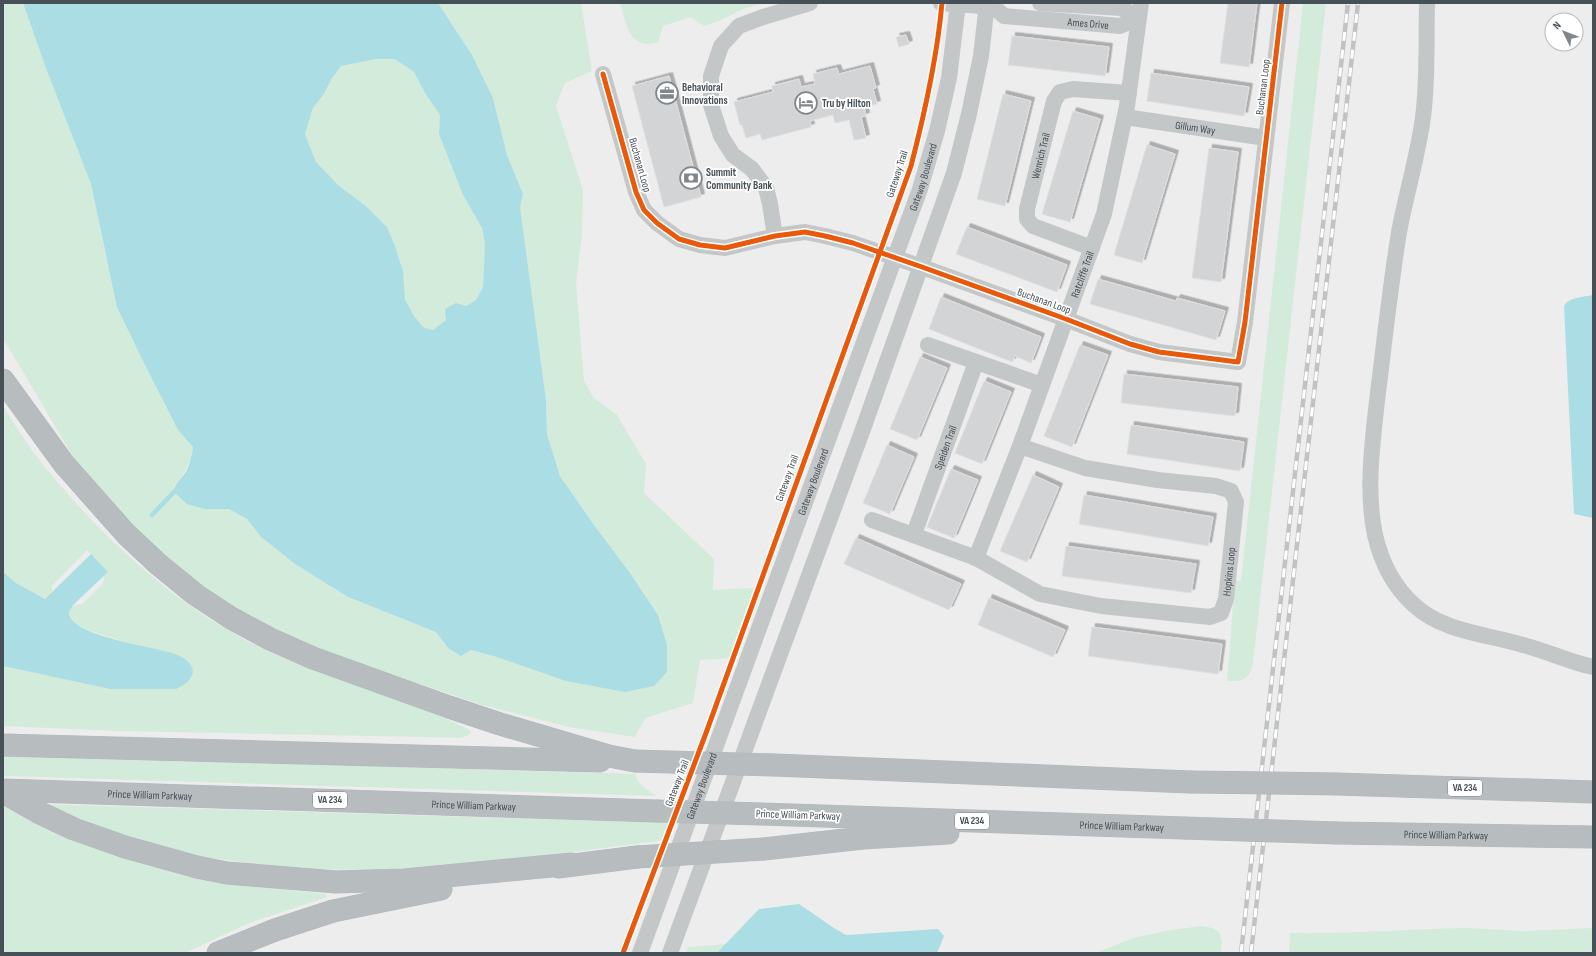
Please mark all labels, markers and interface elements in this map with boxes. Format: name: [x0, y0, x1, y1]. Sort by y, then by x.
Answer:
north arrow: [1544, 12, 1584, 52]
street label: Ames Drive: [1066, 15, 1109, 32]
text: N: [1550, 19, 1564, 32]
street label: Buchanan Loop: [1253, 58, 1273, 116]
office icon: Behavioral Innovations: [654, 80, 680, 106]
place label: Behavioral Innovations: [682, 81, 728, 107]
hotel icon: Tru by Hilton: [793, 90, 819, 116]
place label: Tru by Hilton: [822, 97, 871, 110]
street label: Gillum Way: [1174, 118, 1217, 137]
street label: Wenrich Trail: [1028, 131, 1052, 180]
street label: Buchanan Loop: [626, 136, 654, 194]
street label: Gateway Boulevard: [906, 141, 940, 213]
street label: Gateway Trail: [883, 149, 911, 199]
bank icon: Summit Community Bank: [678, 165, 704, 191]
place label: Summit Community Bank: [706, 166, 773, 192]
street label: Ratcliffe Trail: [1068, 249, 1097, 299]
street label: Buchanan Loop: [1016, 285, 1072, 317]
street label: Speiden Trail: [931, 423, 959, 471]
street label: Gateway Boulevard: [795, 446, 831, 517]
street label: Gateway Trail: [773, 453, 801, 503]
street label: Hopkins Loop: [1220, 547, 1238, 597]
street label: Gateway Boulevard: [683, 750, 720, 821]
street label: Gateway Trail: [662, 758, 692, 808]
road number: VA 234: [1448, 780, 1482, 796]
street label: Prince William Parkway: [108, 787, 193, 803]
road number: VA 234: [313, 792, 347, 808]
street label: Prince William Parkway: [431, 797, 517, 813]
street label: Prince William Parkway: [756, 807, 841, 823]
road number: VA 234: [955, 813, 989, 829]
street label: Prince William Parkway: [1079, 818, 1165, 834]
street label: Prince William Parkway: [1404, 828, 1489, 842]

